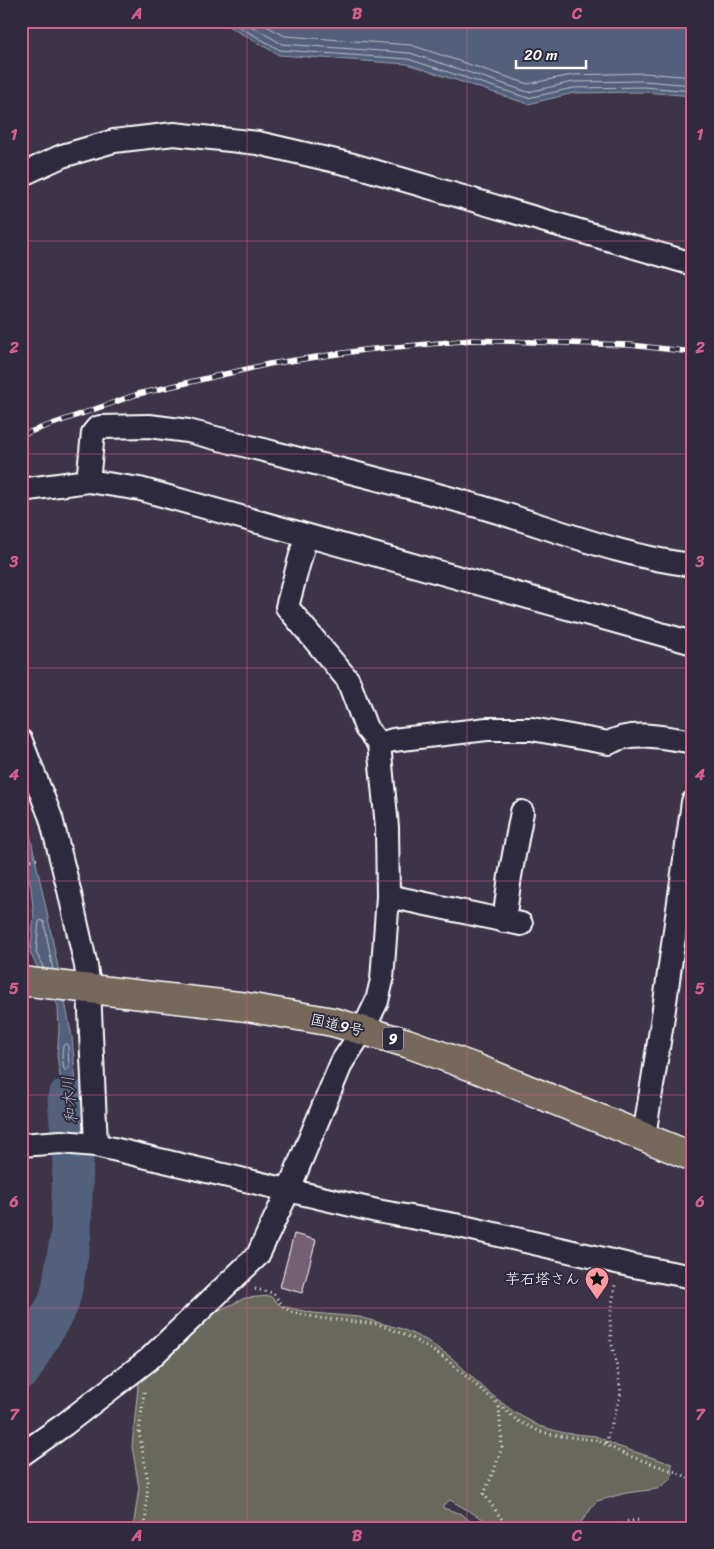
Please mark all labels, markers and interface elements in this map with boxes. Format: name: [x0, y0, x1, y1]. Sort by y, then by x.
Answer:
text: A: [131, 0, 142, 28]
text: B: [352, 0, 363, 28]
text: C: [571, 0, 583, 28]
scale bar: [516, 38, 586, 70]
text: 20 m: [524, 42, 558, 68]
text: 1: [11, 120, 18, 149]
text: 1: [697, 120, 704, 149]
text: 2: [8, 333, 19, 362]
text: 2: [694, 333, 705, 362]
text: 3: [9, 547, 19, 576]
text: 3: [695, 547, 705, 576]
text: 4: [8, 760, 19, 789]
text: 4: [694, 760, 705, 789]
text: 5: [9, 974, 19, 1003]
text: 5: [695, 974, 705, 1003]
street label: 国道9号: [308, 1006, 366, 1044]
road number: 9: [383, 1028, 403, 1050]
water label: 和木川: [53, 1075, 86, 1125]
text: 6: [8, 1187, 19, 1216]
text: 6: [694, 1187, 705, 1216]
place label: 芋石塔さん: [505, 1266, 580, 1292]
place icon: 芋石塔さん: [584, 1266, 610, 1300]
text: 7: [9, 1400, 20, 1429]
text: 7: [695, 1400, 706, 1429]
text: A: [131, 1521, 142, 1549]
text: B: [352, 1521, 363, 1549]
text: C: [571, 1521, 583, 1549]

